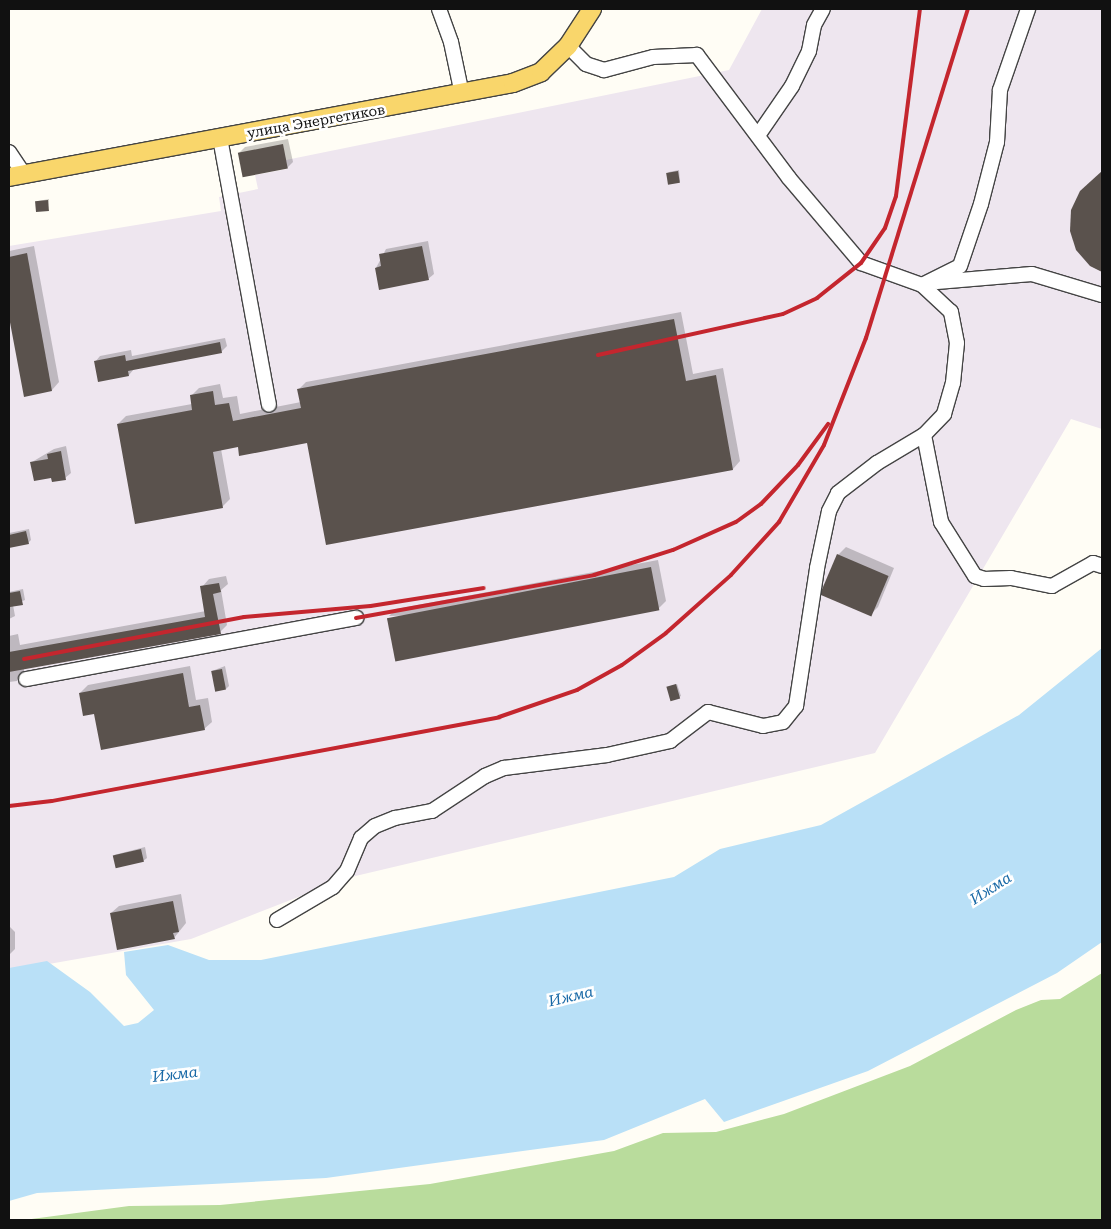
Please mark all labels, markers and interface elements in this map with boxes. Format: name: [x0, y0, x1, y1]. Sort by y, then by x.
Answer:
street label: улица Энергетиков: [246, 101, 386, 141]
water label: Ижма: [967, 869, 1015, 909]
water label: Ижма: [547, 983, 595, 1011]
water label: Ижма: [151, 1063, 199, 1087]

